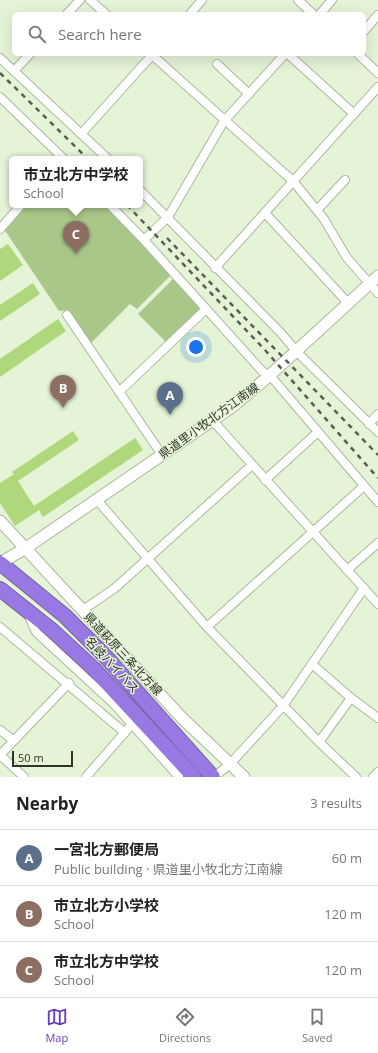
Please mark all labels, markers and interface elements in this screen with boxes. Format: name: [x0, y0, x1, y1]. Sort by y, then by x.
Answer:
search box: [12, 12, 366, 56]
icon: search: [26, 23, 48, 45]
text: Search here: [58, 24, 142, 44]
popup: [9, 156, 143, 208]
text: 市立北方中学校: [23, 164, 129, 184]
text: School: [23, 184, 64, 202]
pin: C: [63, 221, 89, 254]
your location: [186, 337, 206, 357]
pin: B: [50, 375, 76, 408]
street label: 県道里小牧北方江南線: [155, 378, 262, 463]
pin: A: [157, 382, 183, 415]
street label: 県道萩原三条北方線: [80, 608, 166, 699]
street label: 名岐バイパス: [82, 633, 143, 697]
scale bar: [12, 749, 73, 768]
text: 50 m: [18, 750, 44, 765]
text: Nearby: [16, 792, 78, 815]
text: 3 results: [310, 794, 362, 812]
text: 一宮北方郵便局: [54, 839, 159, 859]
text: A: [25, 849, 33, 867]
text: 60 m: [332, 849, 362, 867]
text: Public building · 県道里小牧北方江南線: [54, 860, 283, 878]
text: 市立北方小学校: [54, 895, 159, 915]
text: B: [25, 905, 33, 923]
text: 120 m: [324, 905, 362, 923]
text: School: [54, 915, 94, 933]
text: 市立北方中学校: [54, 951, 159, 971]
text: C: [25, 961, 33, 979]
text: 120 m: [324, 961, 362, 979]
text: School: [54, 971, 94, 989]
tab: Map: [45, 1006, 68, 1045]
tab: Directions: [159, 1006, 211, 1045]
tab: Saved: [302, 1006, 333, 1045]

